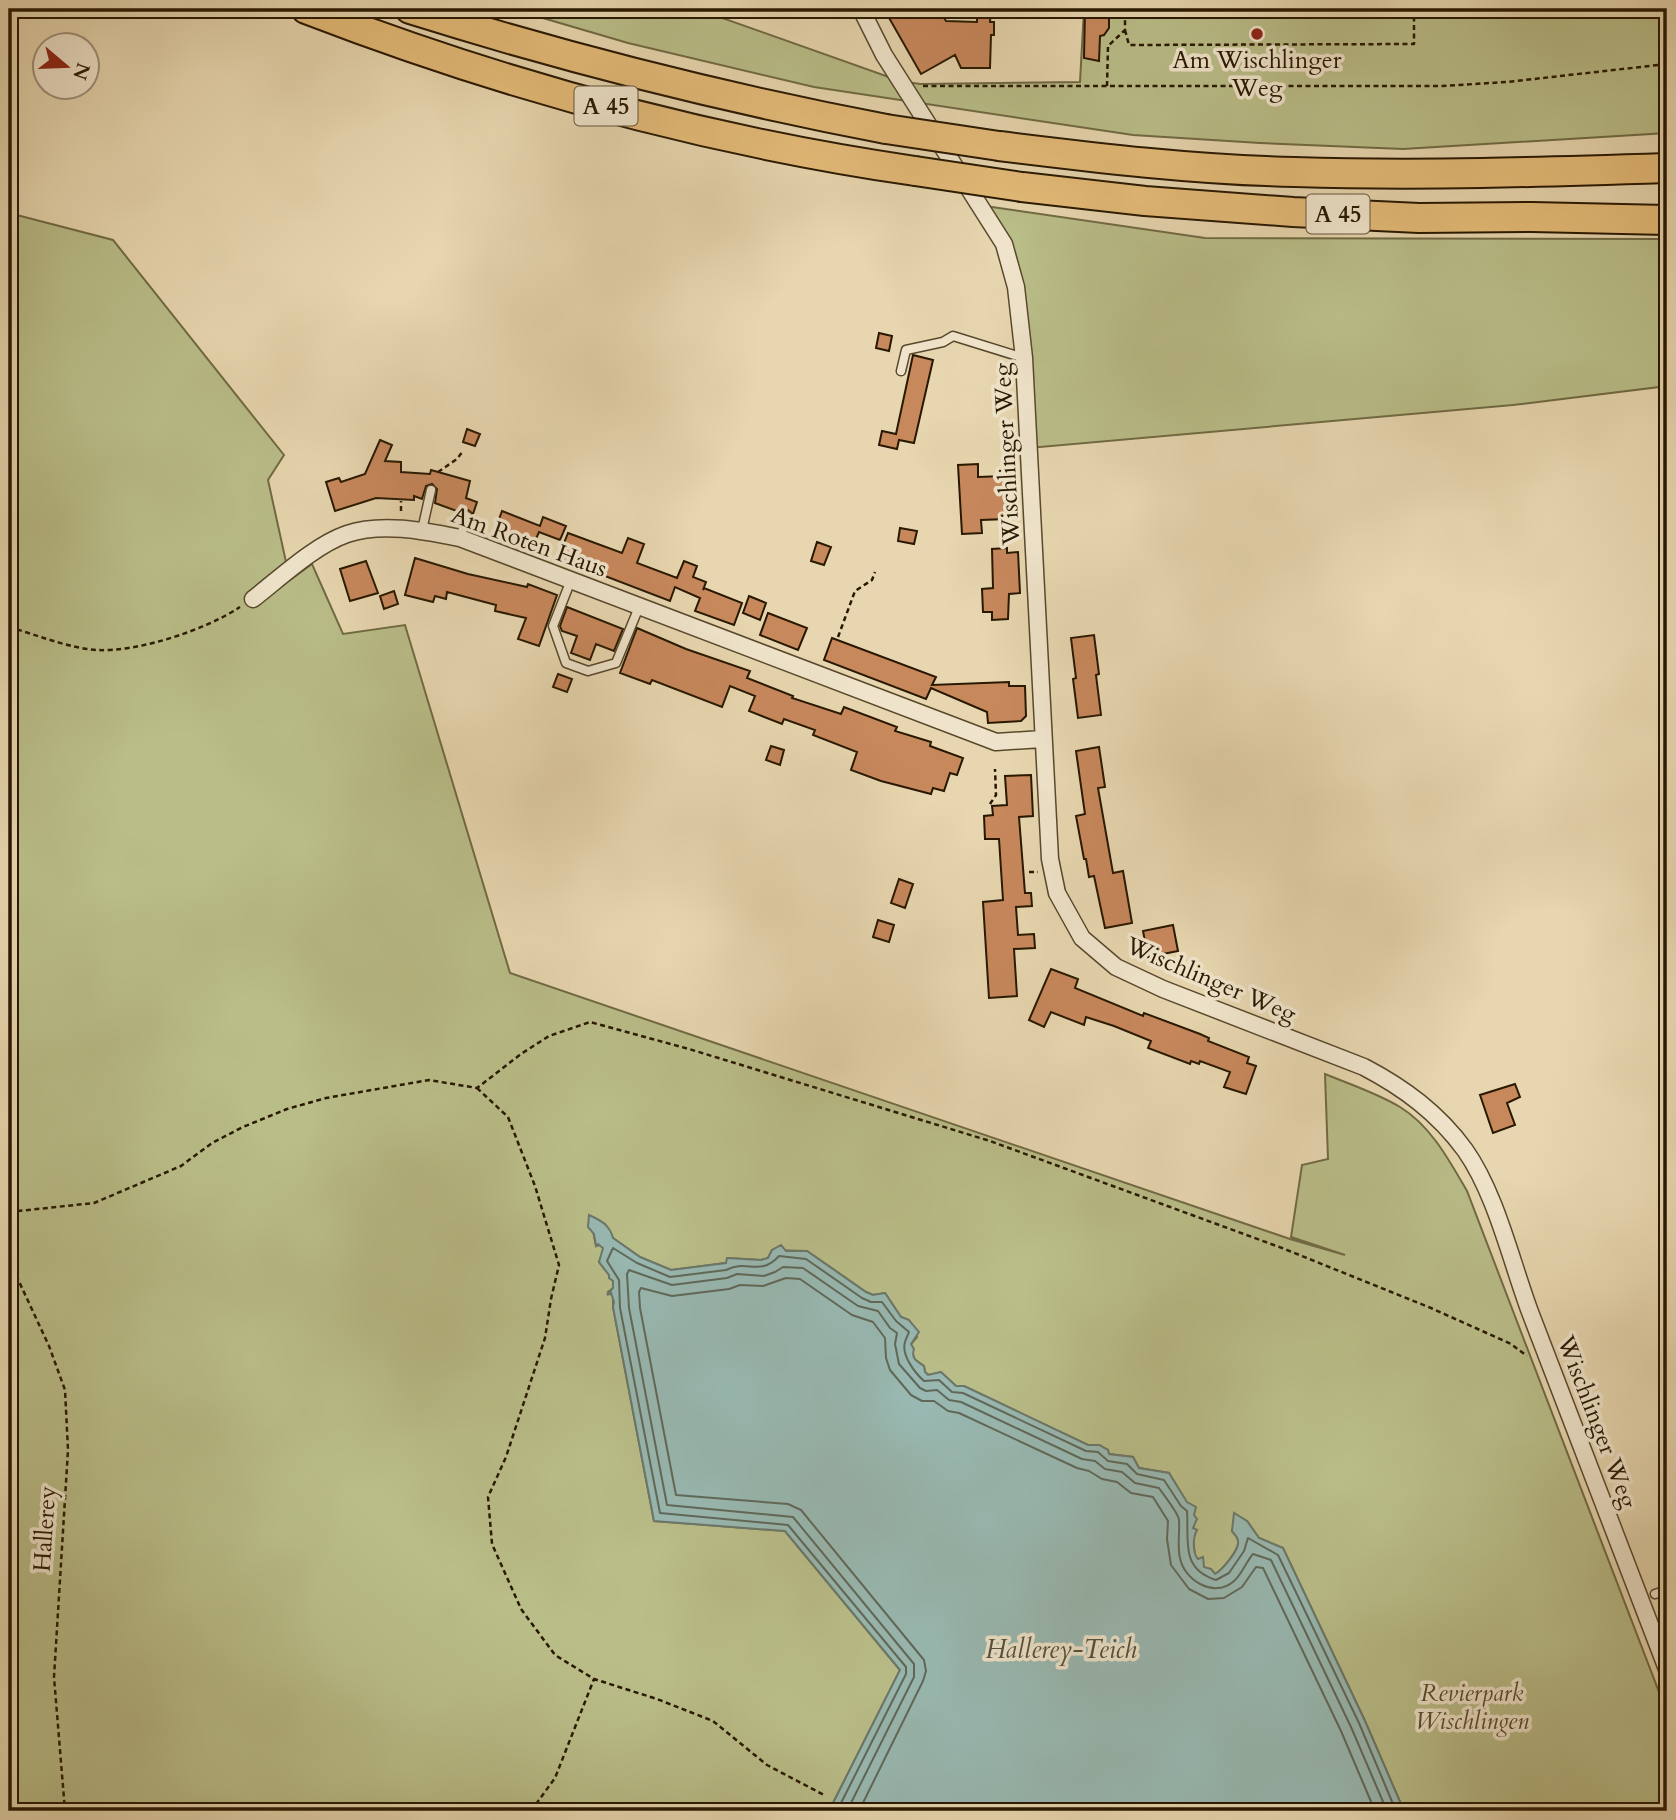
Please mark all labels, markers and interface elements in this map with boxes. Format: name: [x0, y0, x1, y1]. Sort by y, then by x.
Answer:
marker: Am Wischlinger Weg: [1249, 26, 1265, 42]
north arrow: [32, 32, 102, 102]
place label: Am Wischlinger Weg: [1173, 44, 1342, 105]
text: N: [66, 59, 96, 84]
road number: A 45: [574, 86, 638, 125]
road number: A 45: [1306, 195, 1370, 234]
street label: Wischlinger Weg: [986, 362, 1028, 547]
street label: Am Roten Haus: [446, 499, 612, 585]
street label: Wischlinger Weg: [1120, 929, 1302, 1031]
street label: Wischlinger Weg: [1549, 1330, 1645, 1514]
street label: Hallerey: [26, 1485, 64, 1573]
water label: Hallerey-Teich: [985, 1632, 1137, 1667]
park label: Revierpark Wischlingen: [1415, 1677, 1529, 1738]

